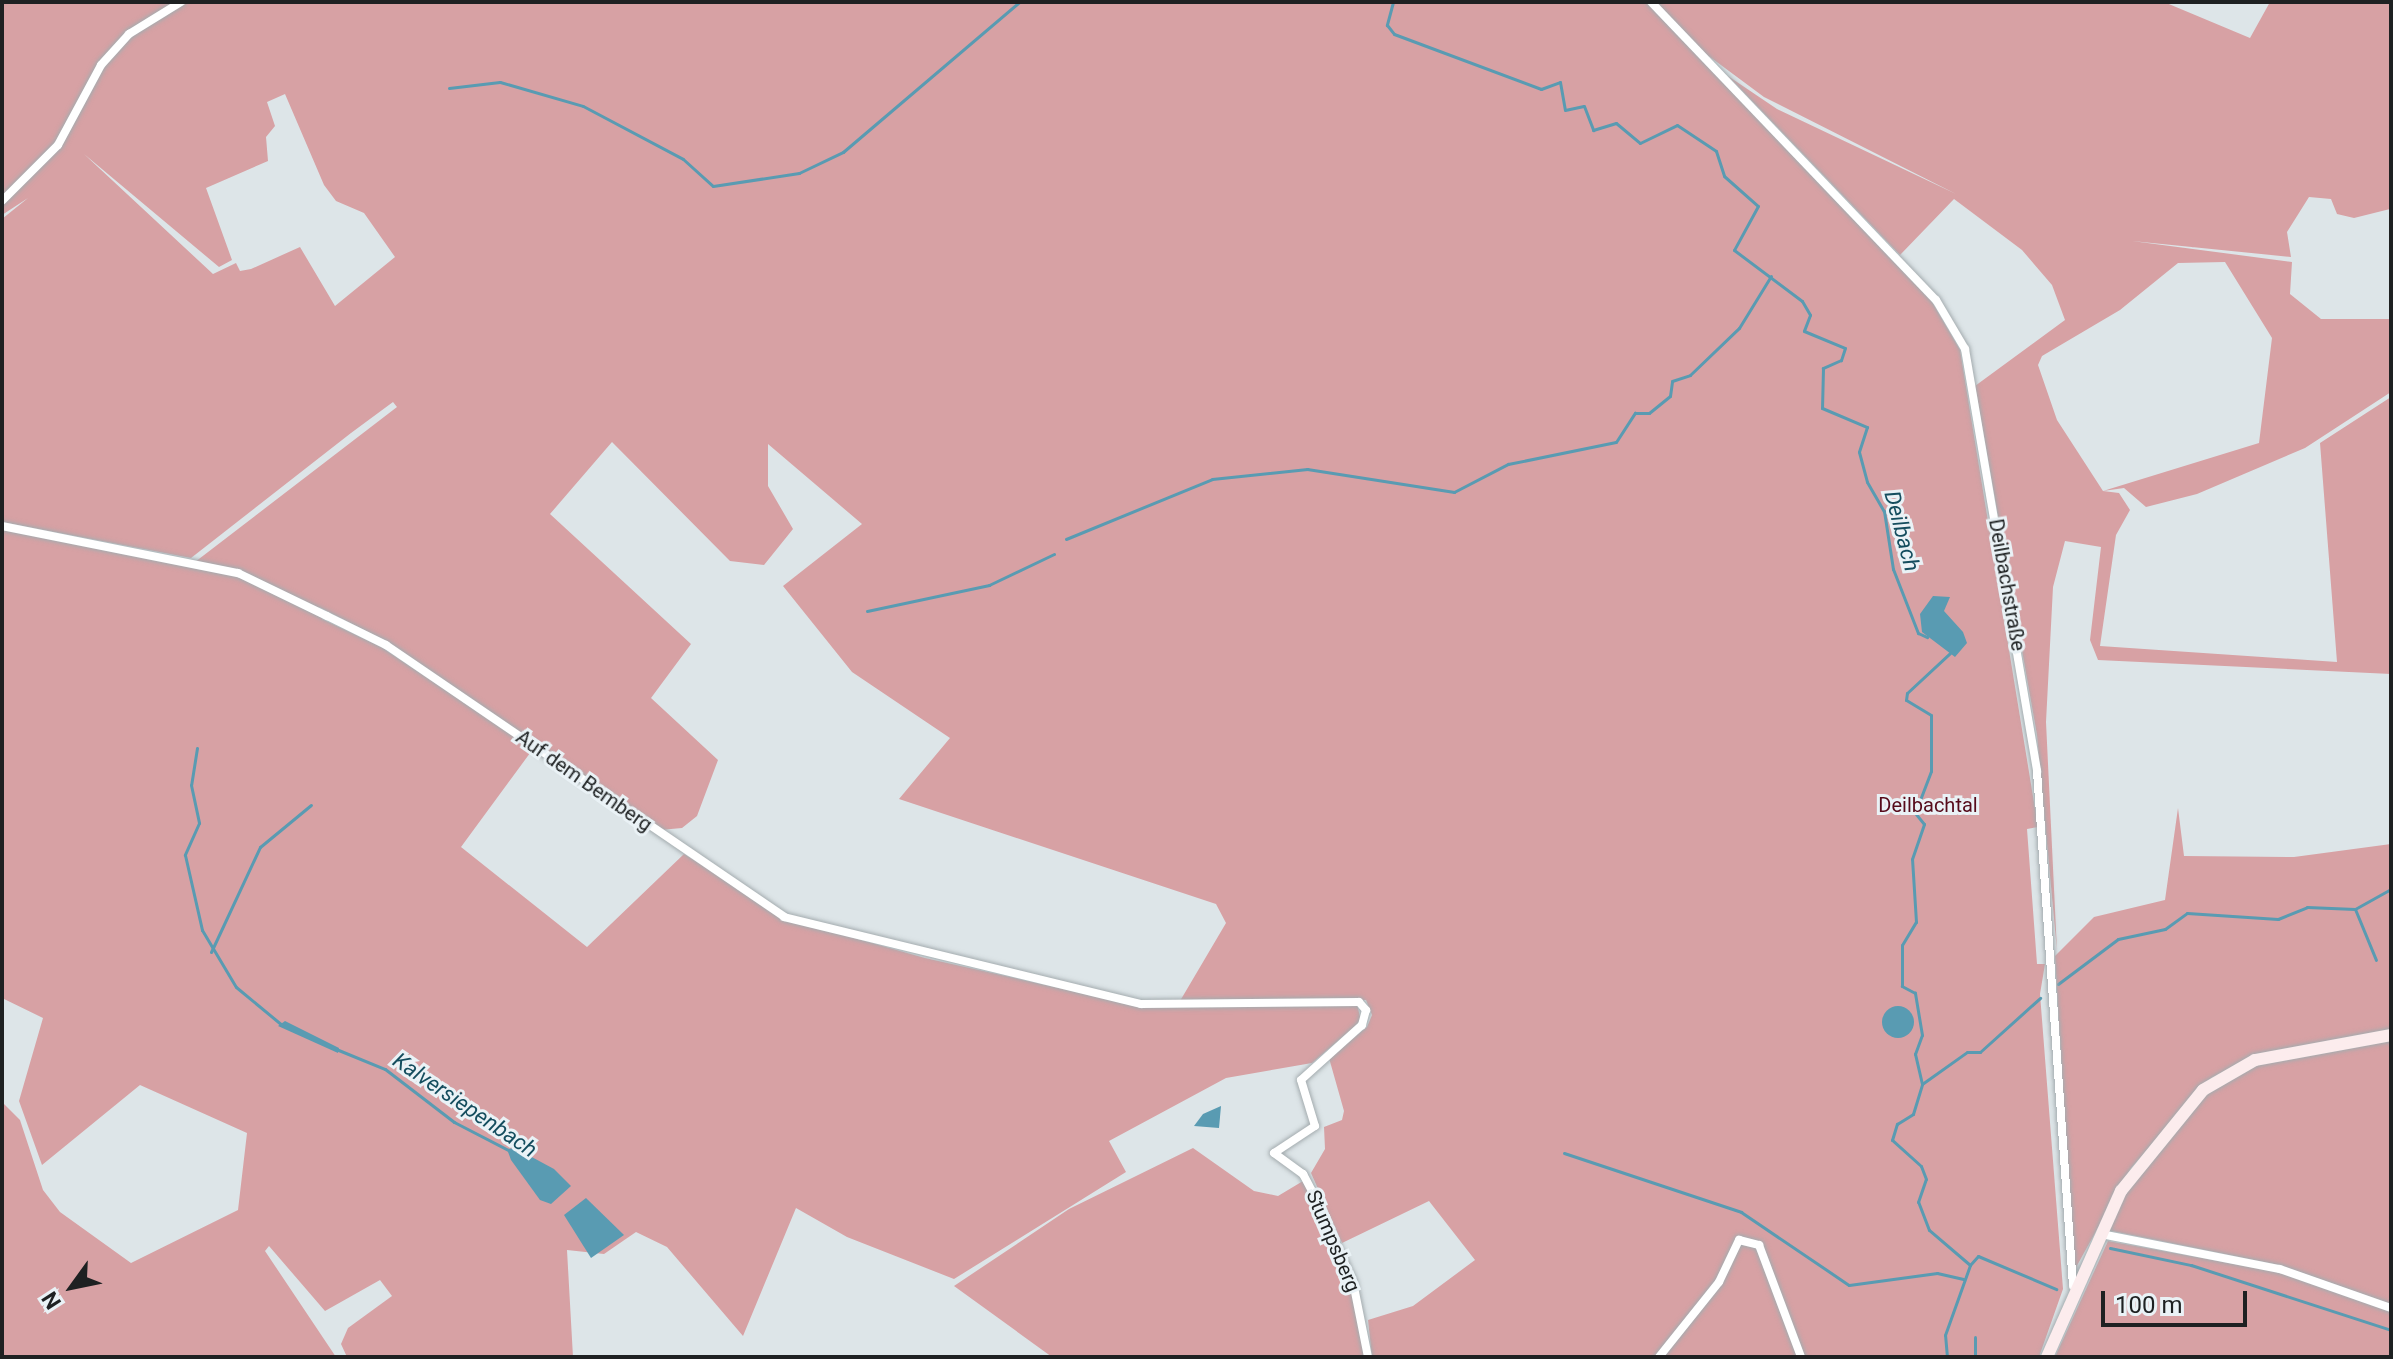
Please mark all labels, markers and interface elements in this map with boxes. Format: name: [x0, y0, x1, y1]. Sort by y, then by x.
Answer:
water label: Deilbach: [1879, 488, 1925, 574]
street label: Deilbachstraße: [1984, 517, 2030, 653]
street label: Auf dem Bemberg: [511, 725, 657, 837]
park label: Deilbachtal: [1878, 793, 1978, 817]
water label: Kalversiepenbach: [388, 1047, 542, 1163]
street label: Stumpsberg: [1301, 1187, 1365, 1295]
north arrow: [32, 1247, 112, 1327]
scale bar: [2105, 1275, 2251, 1325]
text: N: [37, 1287, 66, 1314]
text: 100 m: [2115, 1291, 2182, 1319]

